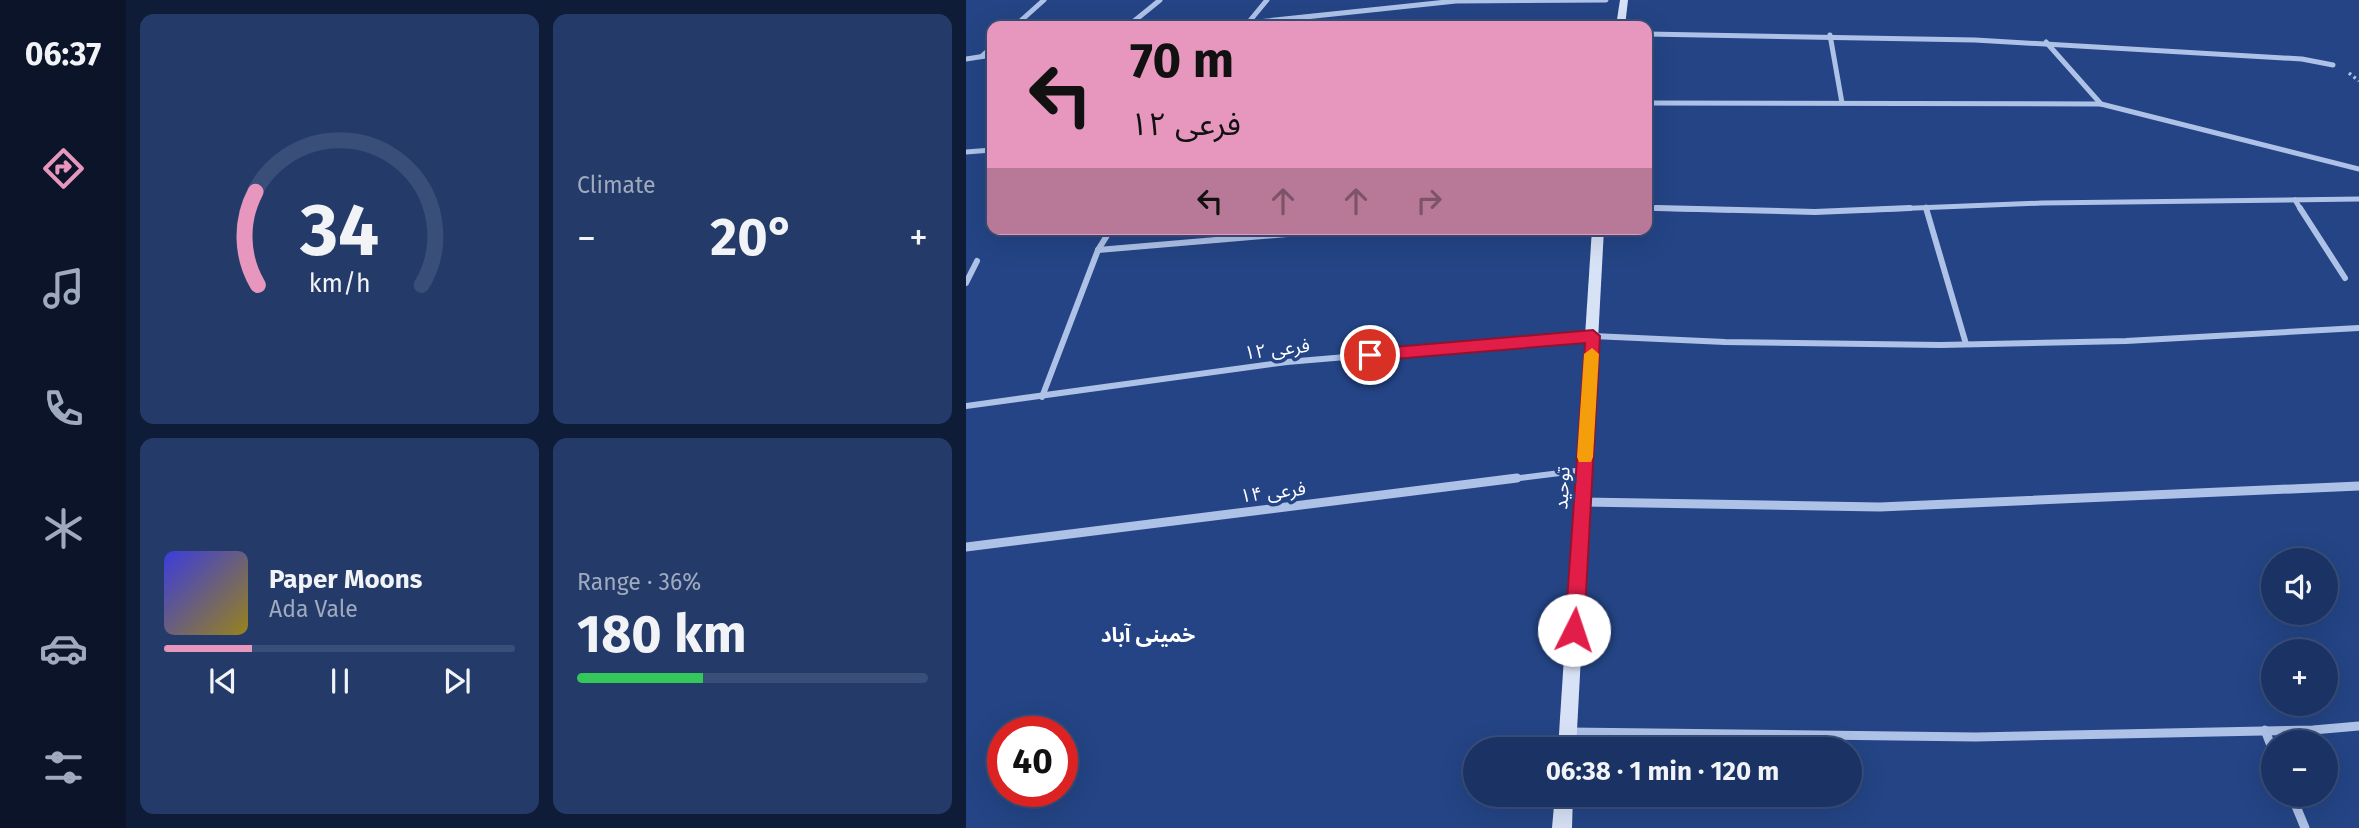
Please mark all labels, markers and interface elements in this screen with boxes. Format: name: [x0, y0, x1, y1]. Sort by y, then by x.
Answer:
text: 70 m: [1130, 31, 1234, 90]
text: 06:37: [25, 35, 101, 73]
icon: left: [1015, 49, 1106, 140]
text: فرعی ۱۲: [1130, 105, 1241, 143]
icon: directions: [39, 144, 88, 193]
text: Climate: [577, 171, 656, 199]
icon: left: [1191, 182, 1229, 220]
icon: ahead: [1264, 182, 1302, 220]
icon: ahead: [1337, 182, 1375, 220]
icon: right: [1410, 182, 1448, 220]
text: 34: [299, 187, 379, 274]
text: 20°: [710, 206, 795, 269]
text: −: [577, 215, 596, 261]
text: +: [909, 215, 928, 261]
icon: music: [39, 264, 88, 313]
text: km/h: [309, 269, 370, 299]
pin: [1340, 325, 1400, 385]
street label: فرعی ۱۲: [1243, 334, 1311, 364]
icon: arrive: [1351, 336, 1389, 374]
icon: phone: [39, 384, 88, 433]
street label: توحید: [1549, 466, 1575, 510]
street label: فرعی ۱۴: [1239, 477, 1307, 507]
icon: climate: [39, 504, 88, 553]
map controls: [2261, 548, 2338, 807]
button: sound: [2261, 548, 2338, 625]
text: Paper Moons: [269, 564, 422, 595]
text: Range · 36%: [577, 568, 701, 596]
position arrow: [1537, 593, 1611, 667]
text: Ada Vale: [269, 595, 358, 623]
text: 180 km: [577, 603, 747, 666]
district label: خمینی آباد: [1101, 622, 1195, 648]
icon: car: [39, 624, 88, 673]
button: +: [2261, 639, 2338, 716]
icon: previous: [204, 662, 242, 700]
icon: pause: [321, 662, 359, 700]
icon: next: [438, 662, 476, 700]
speed limit sign: 40: [987, 716, 1078, 807]
button: −: [2261, 730, 2338, 807]
icon: filters: [39, 743, 88, 792]
text: 06:38 · 1 min · 120 m: [1546, 756, 1779, 787]

